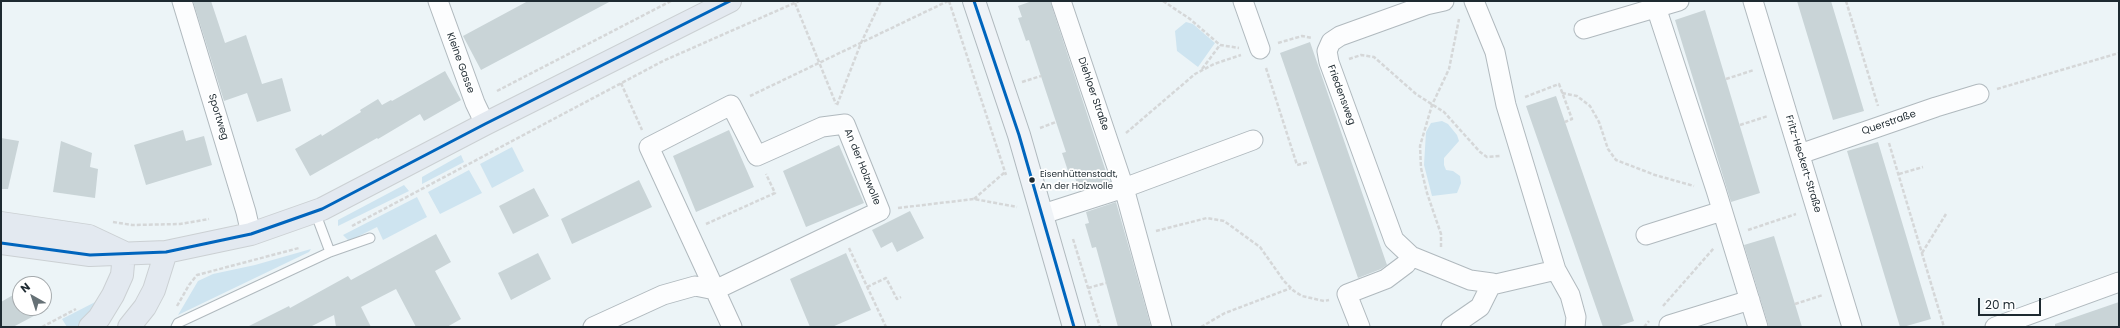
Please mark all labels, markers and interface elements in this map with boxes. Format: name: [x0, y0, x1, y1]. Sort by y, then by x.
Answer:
street label: Kleine Gasse: [443, 31, 477, 95]
street label: Diehloer Straße: [1075, 56, 1111, 132]
street label: Friedensweg: [1325, 63, 1357, 127]
street label: Sportweg: [205, 93, 231, 141]
street label: Querstraße: [1860, 108, 1918, 138]
street label: Fritz-Heckert-Straße: [1782, 114, 1824, 214]
street label: An der Holzwolle: [841, 127, 883, 207]
place label: Eisenhüttenstadt, An der Holzwolle: [1040, 170, 1117, 191]
marker: Eisenhüttenstadt, An der Holzwolle: [1027, 175, 1037, 185]
north arrow: [12, 276, 52, 316]
text: N: [17, 279, 33, 296]
scale bar: [1980, 290, 2043, 316]
text: 20 m: [1985, 296, 2015, 313]

